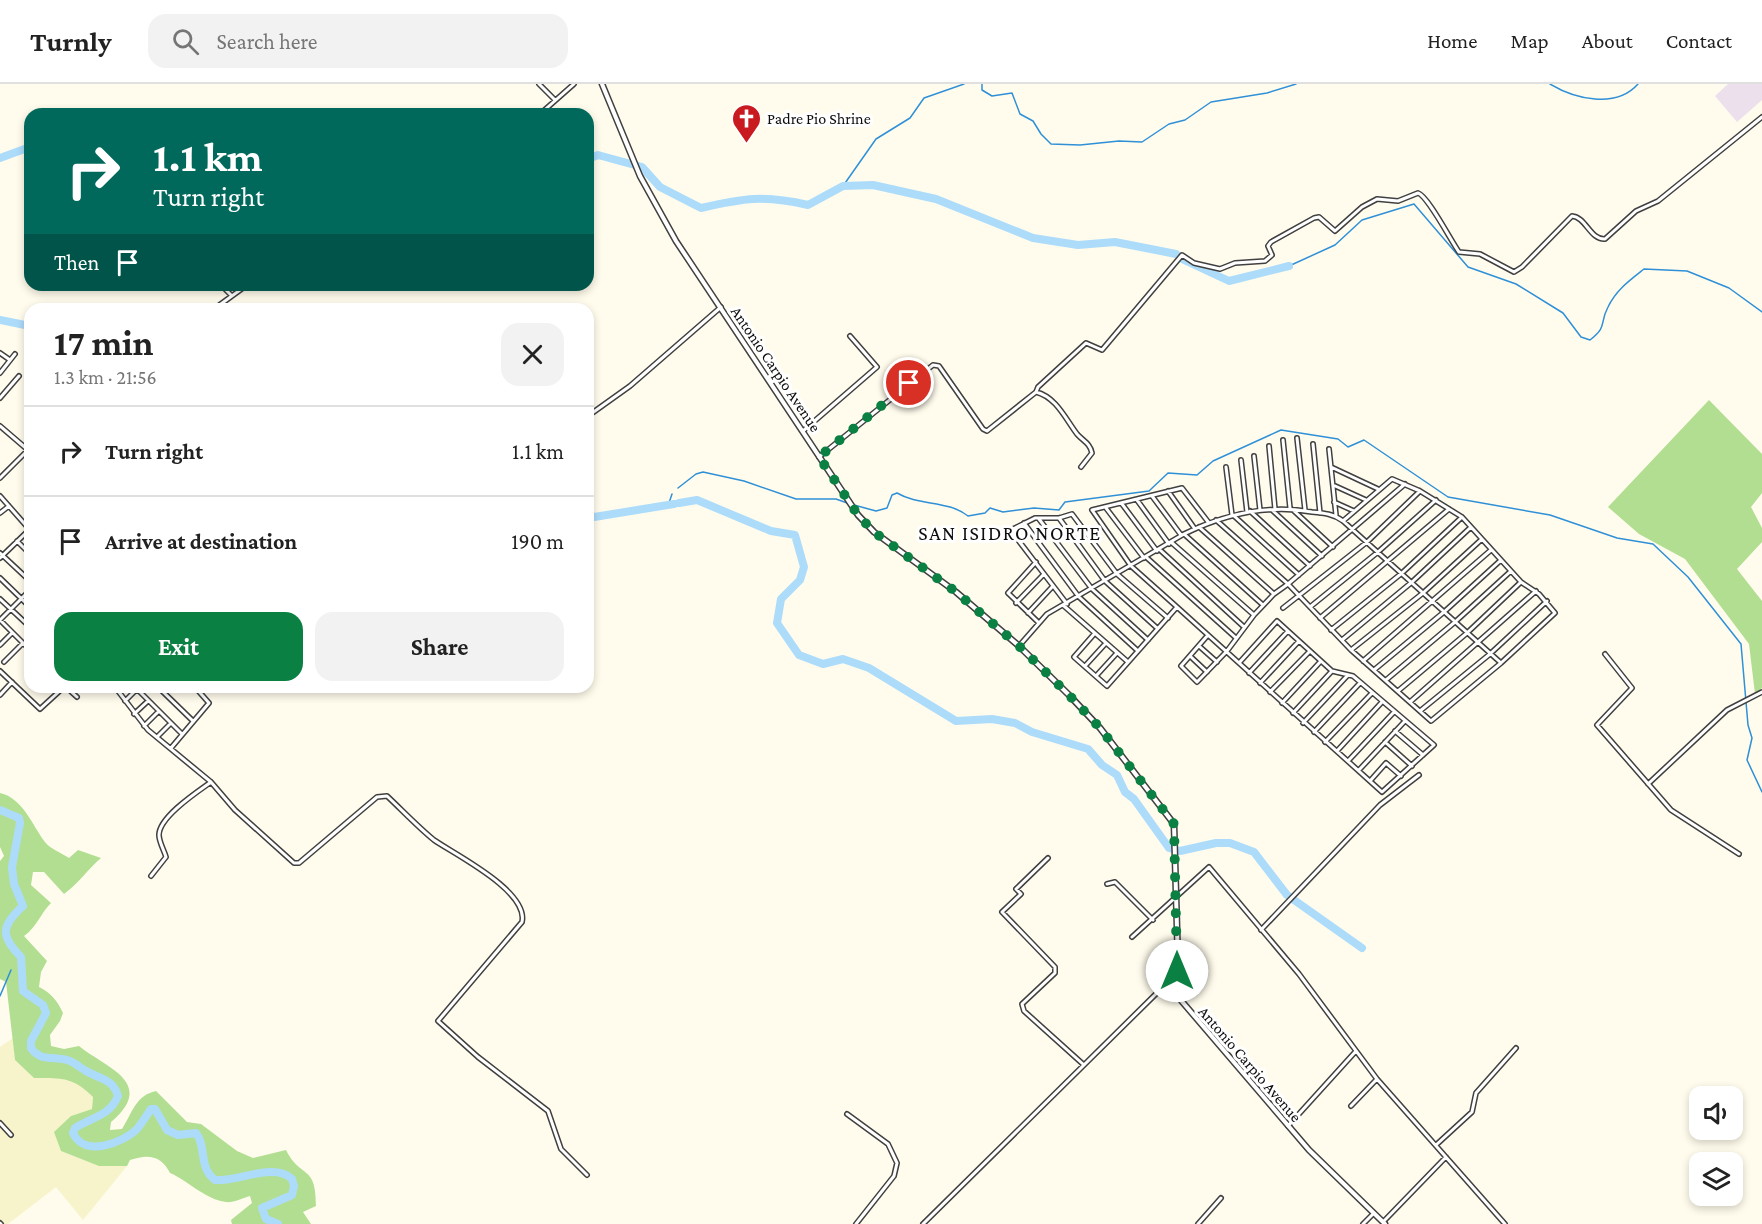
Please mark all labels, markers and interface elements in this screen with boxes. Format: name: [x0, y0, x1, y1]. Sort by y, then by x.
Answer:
search box: [148, 14, 568, 68]
icon: search: [169, 25, 202, 58]
text: Turnly: [30, 26, 112, 57]
text: Search here: [217, 29, 318, 54]
text: Home: [1427, 29, 1477, 53]
text: Map: [1510, 29, 1549, 53]
text: About: [1582, 29, 1633, 53]
text: Contact: [1666, 29, 1732, 53]
church icon: Padre Pio Shrine: [730, 102, 762, 144]
place label: Padre Pio Shrine: [767, 110, 871, 127]
icon: right: [54, 132, 132, 210]
text: 1.1 km: [153, 133, 263, 180]
text: Turn right: [153, 182, 264, 212]
icon: arrive: [111, 246, 144, 279]
text: Then: [54, 250, 99, 275]
street label: Antonio Carpio Avenue: [727, 303, 824, 436]
text: 17 min: [54, 323, 153, 363]
button: close: [501, 323, 564, 386]
pin: [883, 357, 934, 408]
text: 1.3 km · 21:56: [54, 366, 157, 388]
icon: arrive: [892, 366, 925, 399]
icon: right: [54, 435, 87, 468]
text: Turn right: [105, 439, 203, 464]
text: 1.1 km: [512, 439, 564, 464]
district label: SAN ISIDRO NORTE: [918, 522, 1102, 544]
icon: arrive: [54, 525, 87, 558]
text: Arrive at destination: [105, 529, 297, 554]
text: 190 m: [511, 529, 564, 554]
button: Exit: [54, 612, 303, 681]
button: Share: [315, 612, 564, 681]
position arrow: [1145, 939, 1209, 1003]
street label: Antonio Carpio Avenue: [1194, 1003, 1305, 1126]
map controls: [1689, 1086, 1743, 1206]
button: sound: [1689, 1086, 1743, 1140]
button: layers: [1689, 1152, 1743, 1206]

